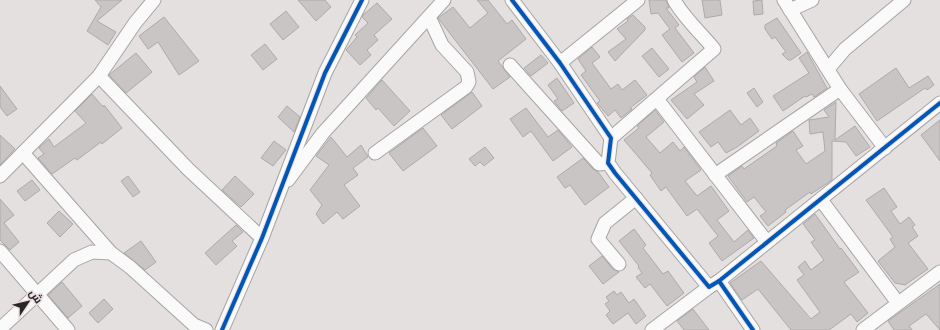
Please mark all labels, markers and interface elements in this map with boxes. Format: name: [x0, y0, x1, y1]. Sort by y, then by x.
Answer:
north arrow: [8, 282, 48, 322]
text: ش: [26, 287, 45, 306]

